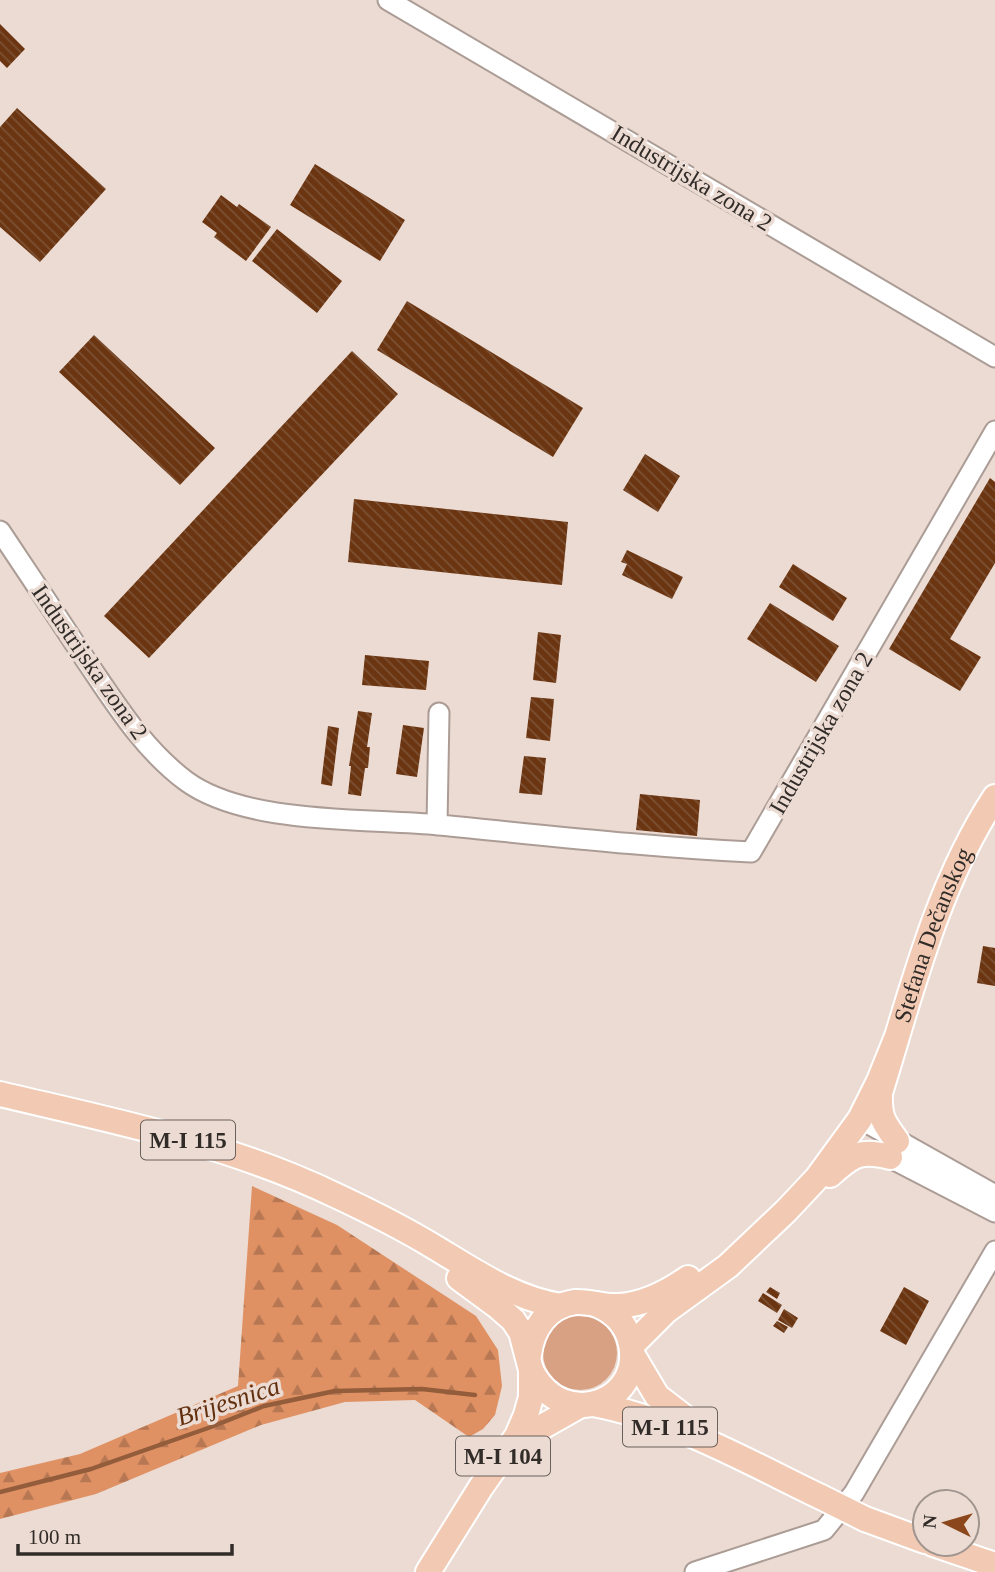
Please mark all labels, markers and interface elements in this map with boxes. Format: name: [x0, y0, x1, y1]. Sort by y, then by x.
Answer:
street label: Industrijska zona 2: [607, 120, 777, 236]
street label: Industrijska zona 2: [27, 580, 153, 744]
street label: Industrijska zona 2: [764, 647, 878, 819]
street label: Stefana Dečanskog: [889, 843, 977, 1026]
road number: M-I 115: [141, 1120, 235, 1160]
water label: Brijesnica: [173, 1371, 283, 1432]
road number: M-I 115: [623, 1408, 717, 1446]
road number: M-I 104: [456, 1436, 550, 1476]
north arrow: [911, 1488, 981, 1558]
scale bar: [18, 1512, 231, 1556]
text: N: [919, 1514, 941, 1529]
text: 100 m: [28, 1525, 81, 1549]

